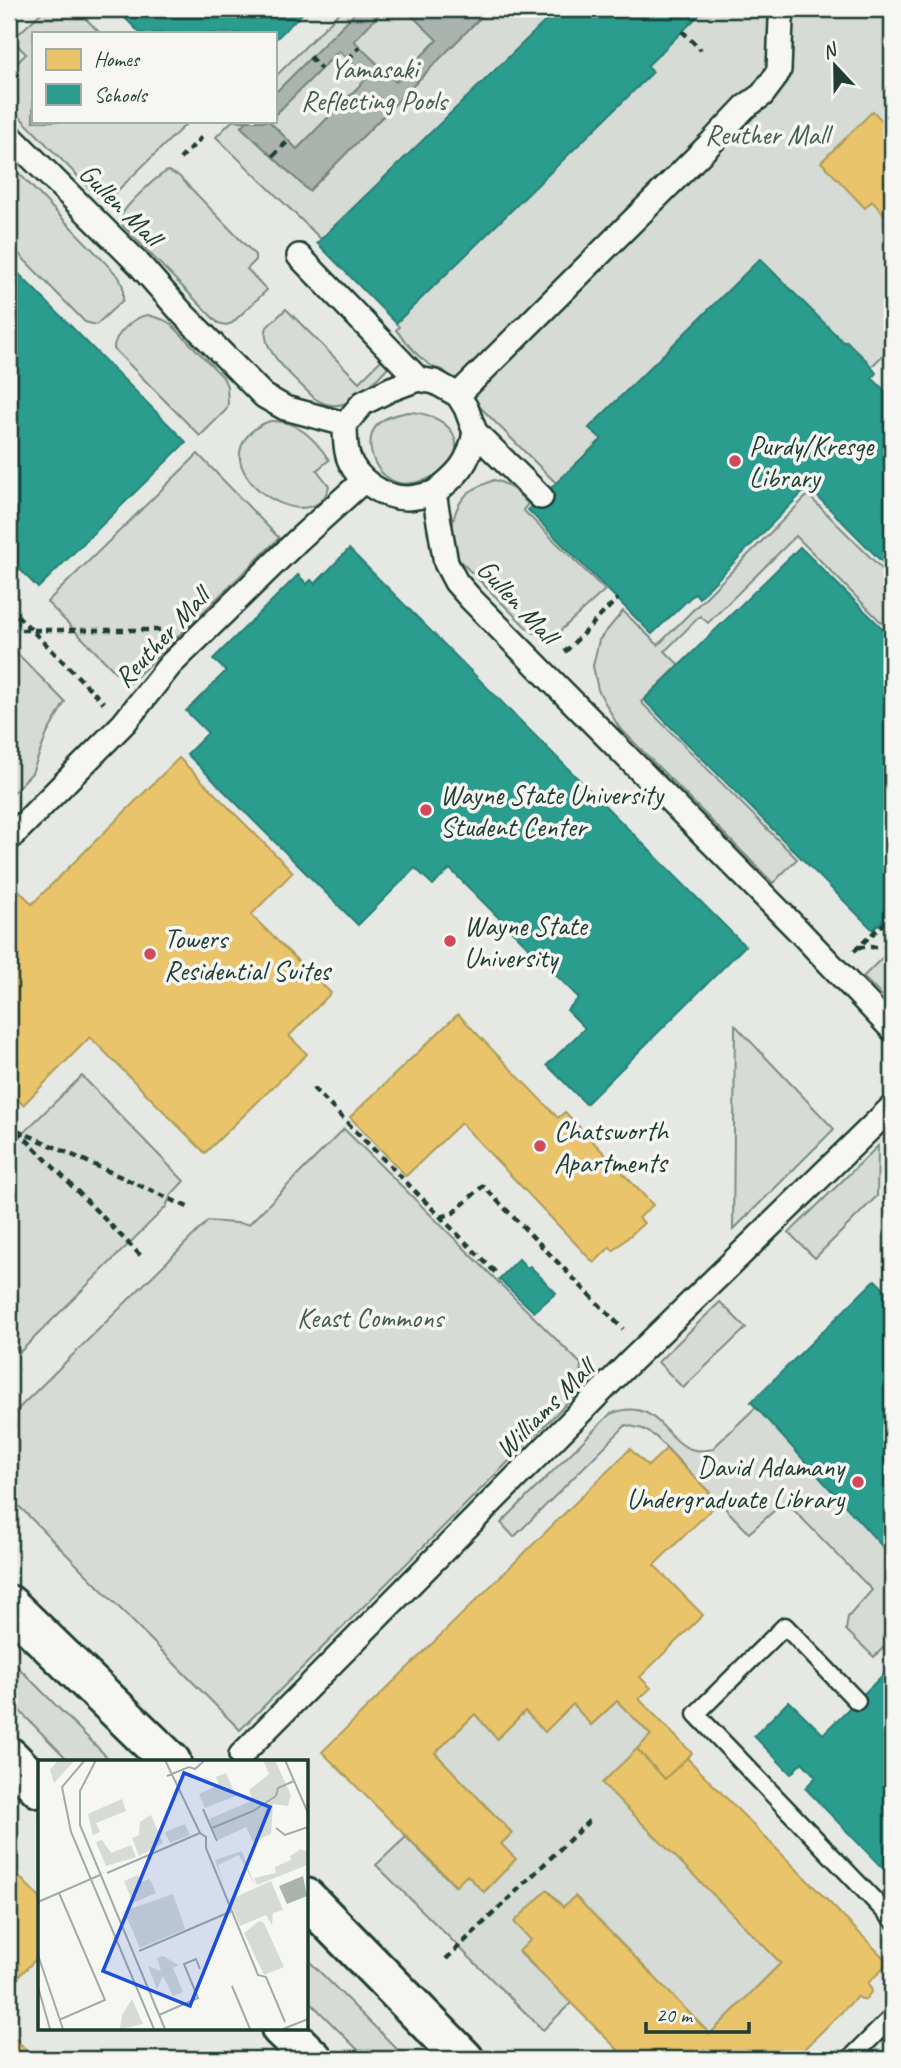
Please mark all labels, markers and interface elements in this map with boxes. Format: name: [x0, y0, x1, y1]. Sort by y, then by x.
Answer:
legend: [32, 32, 276, 122]
north arrow: [800, 32, 870, 102]
text: N: [819, 37, 842, 64]
text: Homes: [94, 46, 141, 72]
park label: Yamasaki Reflecting Pools: [301, 51, 449, 118]
text: Schools: [94, 82, 148, 108]
park label: Reuther Mall: [705, 117, 834, 152]
street label: Gullen Mall: [72, 155, 173, 257]
place label: Purdy/Kresge Library: [749, 428, 875, 495]
marker: Purdy/Kresge Library: [727, 453, 743, 469]
street label: Gullen Mall: [470, 552, 569, 655]
street label: Reuther Mall: [106, 576, 220, 695]
place label: Wayne State University Student Center: [440, 777, 665, 844]
marker: Wayne State University Student Center: [418, 802, 434, 818]
place label: Wayne State University: [464, 908, 588, 975]
place label: Towers Residential Suites: [164, 921, 332, 988]
marker: Wayne State University: [442, 933, 458, 949]
marker: Towers Residential Suites: [142, 946, 158, 962]
place label: Chatsworth Apartments: [554, 1113, 670, 1180]
marker: Chatsworth Apartments: [532, 1138, 548, 1154]
park label: Keast Commons: [297, 1300, 445, 1335]
street label: Williams Mall: [487, 1348, 605, 1465]
place label: David Adamany Undergraduate Library: [626, 1449, 846, 1516]
marker: David Adamany Undergraduate Library: [850, 1474, 866, 1490]
inset map: [38, 1760, 308, 2030]
scale bar: [646, 1991, 749, 2035]
text: 20 m: [656, 2002, 694, 2028]

